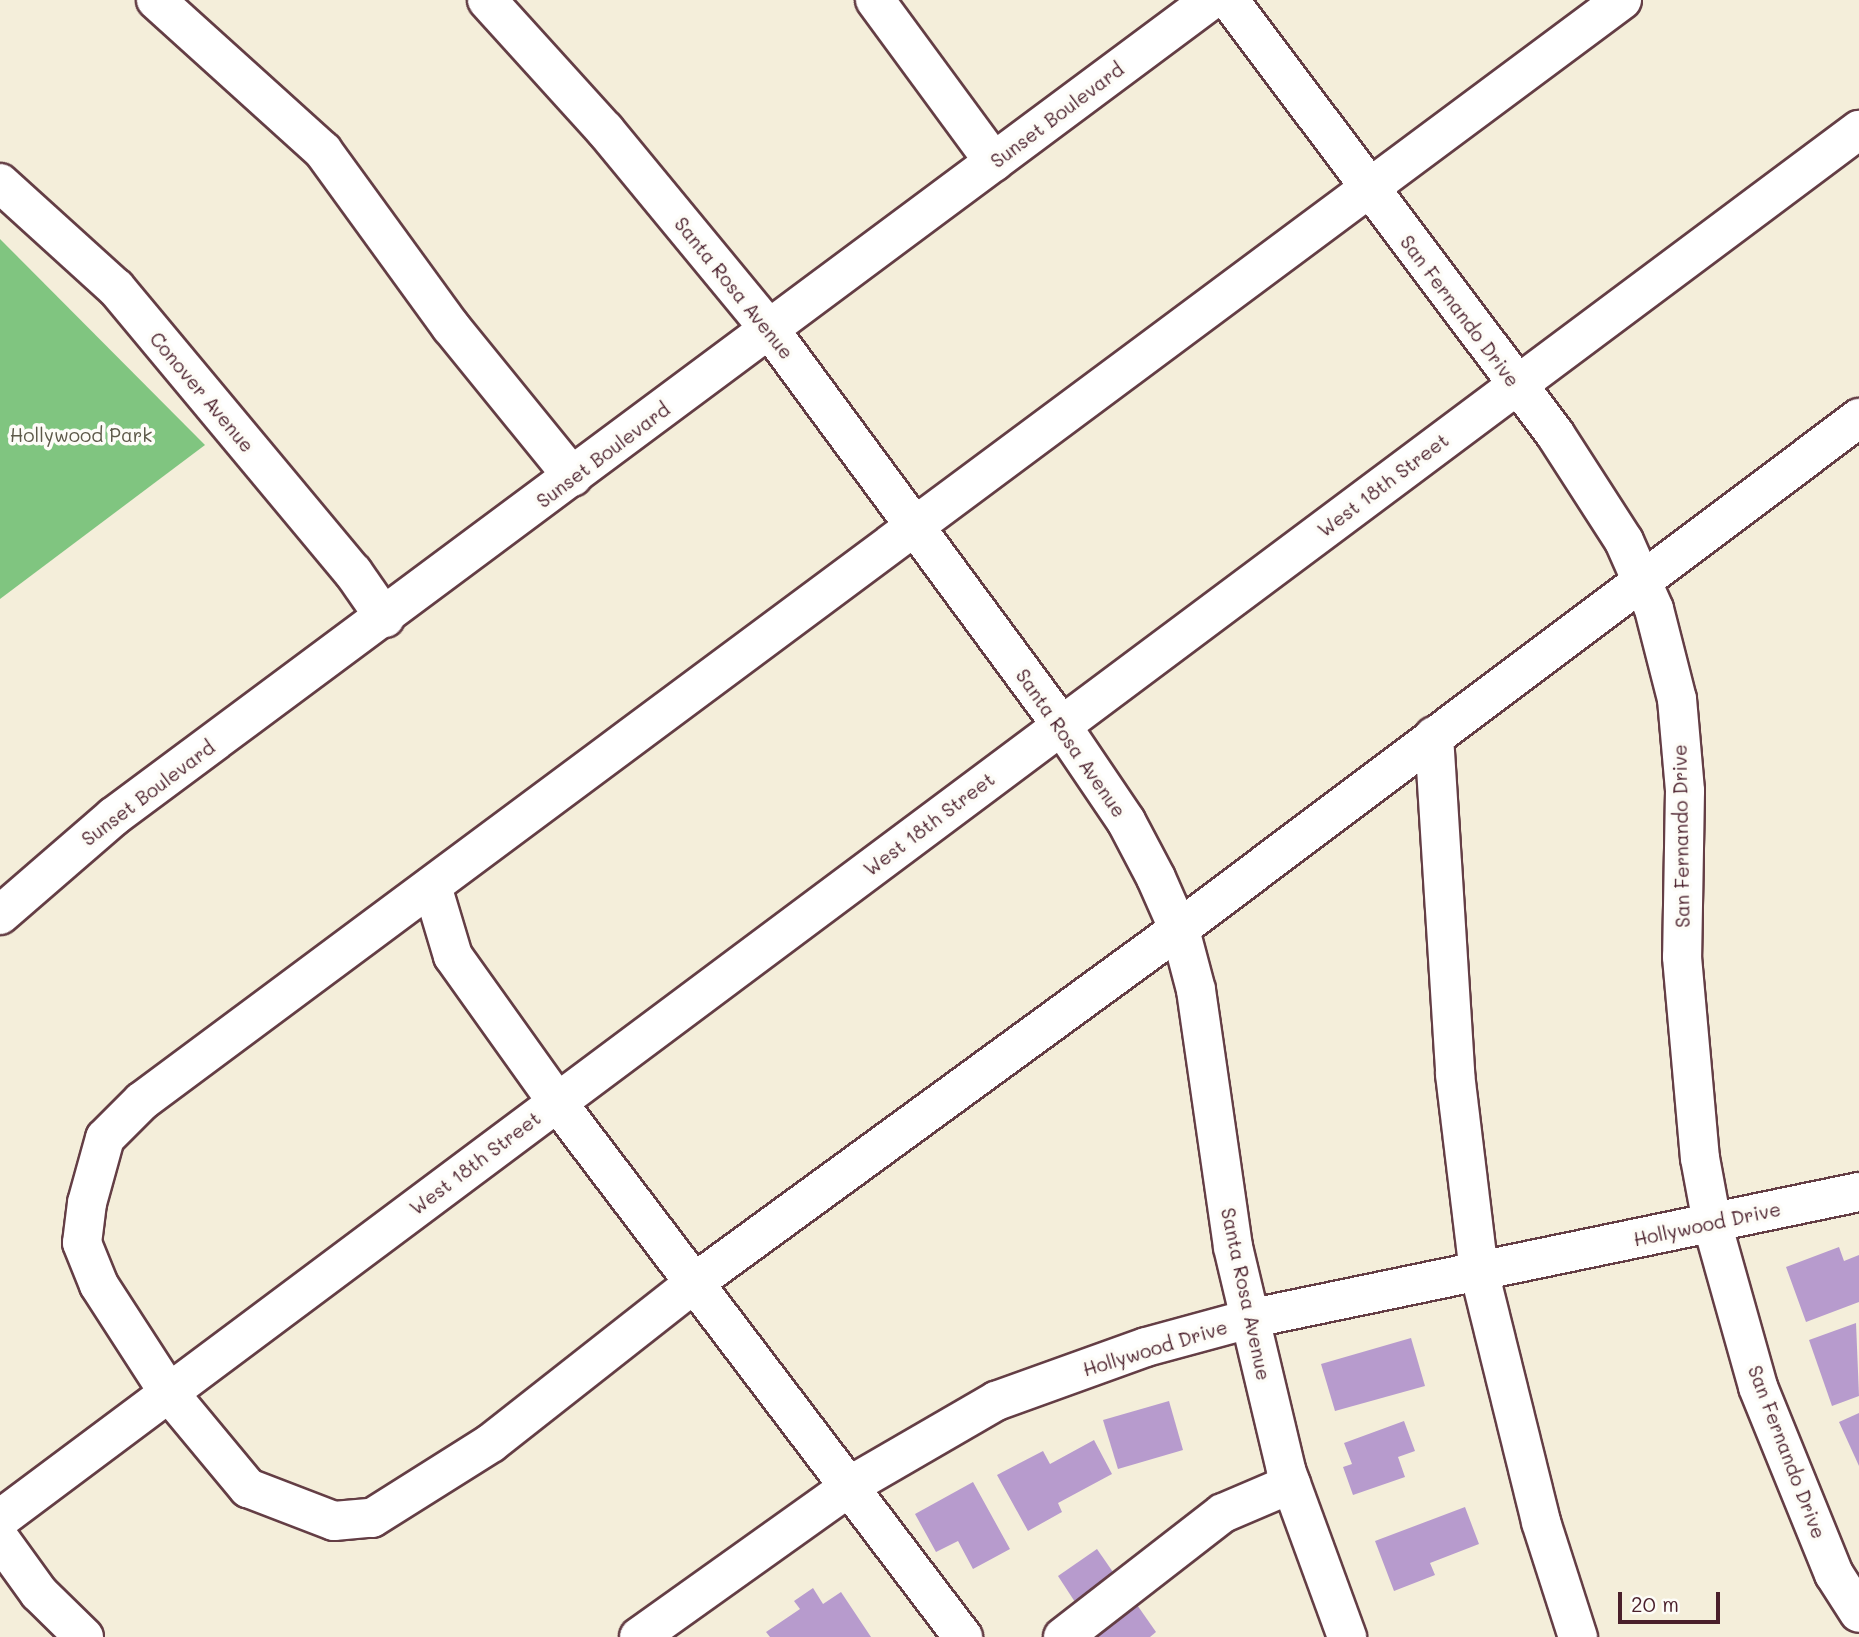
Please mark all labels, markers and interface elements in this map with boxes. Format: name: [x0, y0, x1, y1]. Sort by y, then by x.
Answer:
street label: Sunset Boulevard: [986, 58, 1128, 172]
street label: Santa Rosa Avenue: [670, 213, 798, 363]
street label: San Fernando Drive: [1396, 231, 1524, 391]
street label: Conover Avenue: [145, 327, 259, 457]
street label: Sunset Boulevard: [532, 398, 674, 512]
park label: Hollywood Park: [10, 424, 152, 446]
street label: West 18th Street: [1313, 428, 1453, 542]
street label: Santa Rosa Avenue: [1011, 665, 1131, 821]
street label: Sunset Boulevard: [77, 736, 219, 850]
street label: San Fernando Drive: [1668, 744, 1694, 928]
street label: West 18th Street: [859, 767, 999, 881]
street label: West 18th Street: [405, 1106, 545, 1220]
street label: Hollywood Drive: [1631, 1197, 1783, 1251]
street label: Santa Rosa Avenue: [1217, 1206, 1275, 1382]
street label: Hollywood Drive: [1080, 1315, 1230, 1381]
street label: San Fernando Drive: [1743, 1362, 1831, 1542]
scale bar: [1621, 1578, 1722, 1622]
text: 20 m: [1631, 1590, 1679, 1617]

